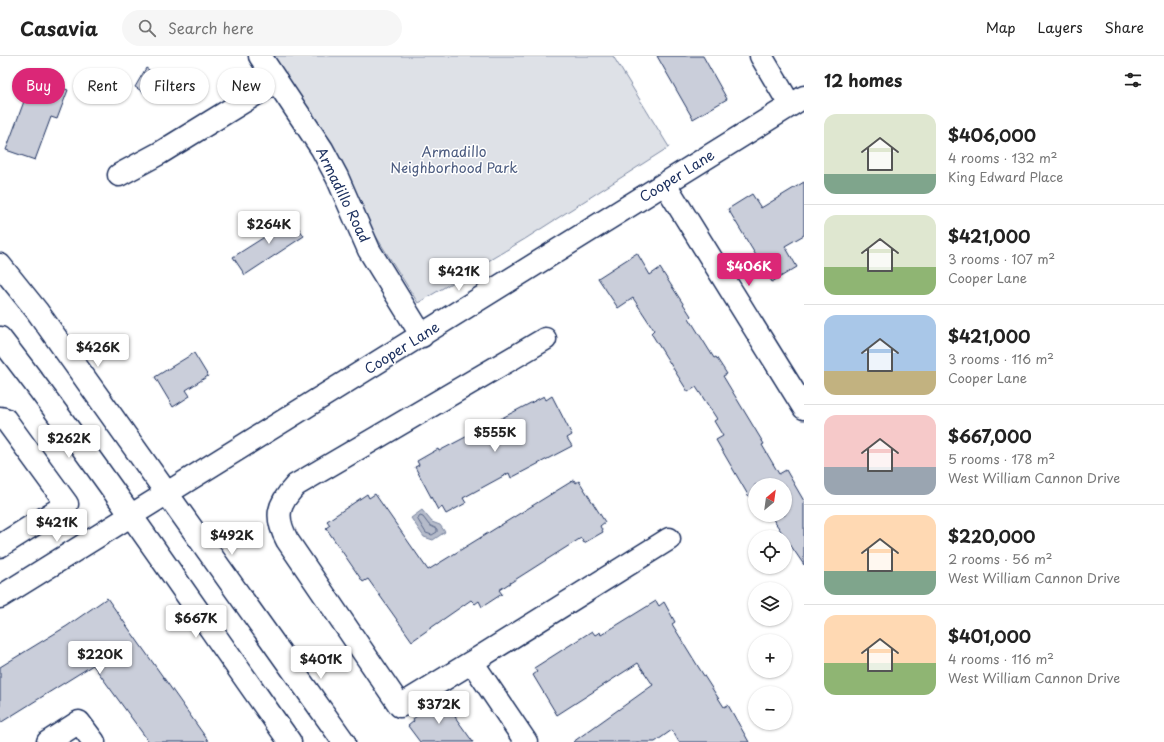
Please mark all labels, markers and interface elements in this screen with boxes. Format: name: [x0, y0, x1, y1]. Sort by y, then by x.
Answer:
search box: [122, 10, 402, 46]
text: Casavia: [20, 14, 98, 42]
text: Search here: [168, 16, 254, 39]
icon: search: [136, 17, 158, 39]
text: Map: [986, 17, 1016, 38]
text: Layers: [1038, 17, 1083, 38]
text: Share: [1105, 17, 1144, 38]
text: 12 homes: [824, 67, 902, 93]
chip: Buy: [12, 68, 65, 104]
chip: Rent: [73, 68, 132, 104]
chip: Filters: [140, 68, 209, 104]
chip: New: [217, 68, 275, 104]
icon: filters: [1122, 69, 1144, 91]
text: $406,000: [948, 122, 1036, 148]
icon: home: [856, 130, 904, 178]
park label: Armadillo Neighborhood Park: [390, 141, 518, 178]
street label: Armadillo Road: [311, 144, 376, 246]
street label: Cooper Lane: [635, 144, 719, 207]
text: 4 rooms · 132 m²: [948, 148, 1058, 167]
text: King Edward Place: [948, 167, 1063, 186]
pin: $264K: [241, 211, 297, 245]
text: $264K: [247, 214, 291, 233]
text: $421,000: [948, 223, 1030, 249]
icon: home: [856, 231, 904, 279]
text: 3 rooms · 107 m²: [948, 249, 1055, 268]
pin: $406K: [721, 253, 777, 287]
text: $406K: [726, 256, 772, 275]
pin: $421K: [431, 258, 487, 292]
text: $421K: [438, 261, 480, 280]
text: Cooper Lane: [948, 268, 1027, 287]
street label: Cooper Lane: [360, 316, 444, 379]
text: $421,000: [948, 323, 1030, 349]
icon: home: [856, 331, 904, 379]
pin: $426K: [70, 334, 126, 368]
text: $426K: [76, 337, 120, 356]
text: 3 rooms · 116 m²: [948, 349, 1054, 368]
text: Cooper Lane: [948, 368, 1027, 387]
pin: $555K: [467, 419, 523, 453]
text: $555K: [474, 422, 516, 441]
text: $667,000: [948, 423, 1032, 449]
pin: $262K: [41, 425, 97, 459]
text: $262K: [47, 428, 91, 447]
icon: home: [856, 431, 904, 479]
text: 5 rooms · 178 m²: [948, 449, 1055, 468]
text: West William Cannon Drive: [948, 468, 1120, 487]
north arrow: [748, 478, 792, 522]
map controls: [748, 478, 792, 730]
pin: $421K: [29, 509, 85, 543]
text: $421K: [36, 512, 78, 531]
pin: $492K: [204, 522, 260, 556]
text: $220,000: [948, 523, 1035, 549]
text: $492K: [210, 525, 254, 544]
button: locate: [748, 530, 792, 574]
icon: home: [856, 531, 904, 579]
text: 2 rooms · 56 m²: [948, 549, 1052, 568]
text: West William Cannon Drive: [948, 568, 1120, 587]
button: layers: [748, 582, 792, 626]
pin: $667K: [168, 605, 224, 639]
text: $667K: [175, 608, 217, 627]
text: $401,000: [948, 623, 1031, 649]
icon: home: [856, 631, 904, 679]
button: +: [748, 634, 792, 678]
pin: $220K: [72, 641, 128, 675]
text: $220K: [77, 644, 123, 663]
pin: $401K: [293, 646, 349, 680]
text: $401K: [300, 649, 342, 668]
text: 4 rooms · 116 m²: [948, 649, 1054, 668]
text: West William Cannon Drive: [948, 668, 1120, 687]
button: −: [748, 686, 792, 730]
pin: $372K: [411, 691, 467, 725]
text: $372K: [417, 694, 461, 713]

